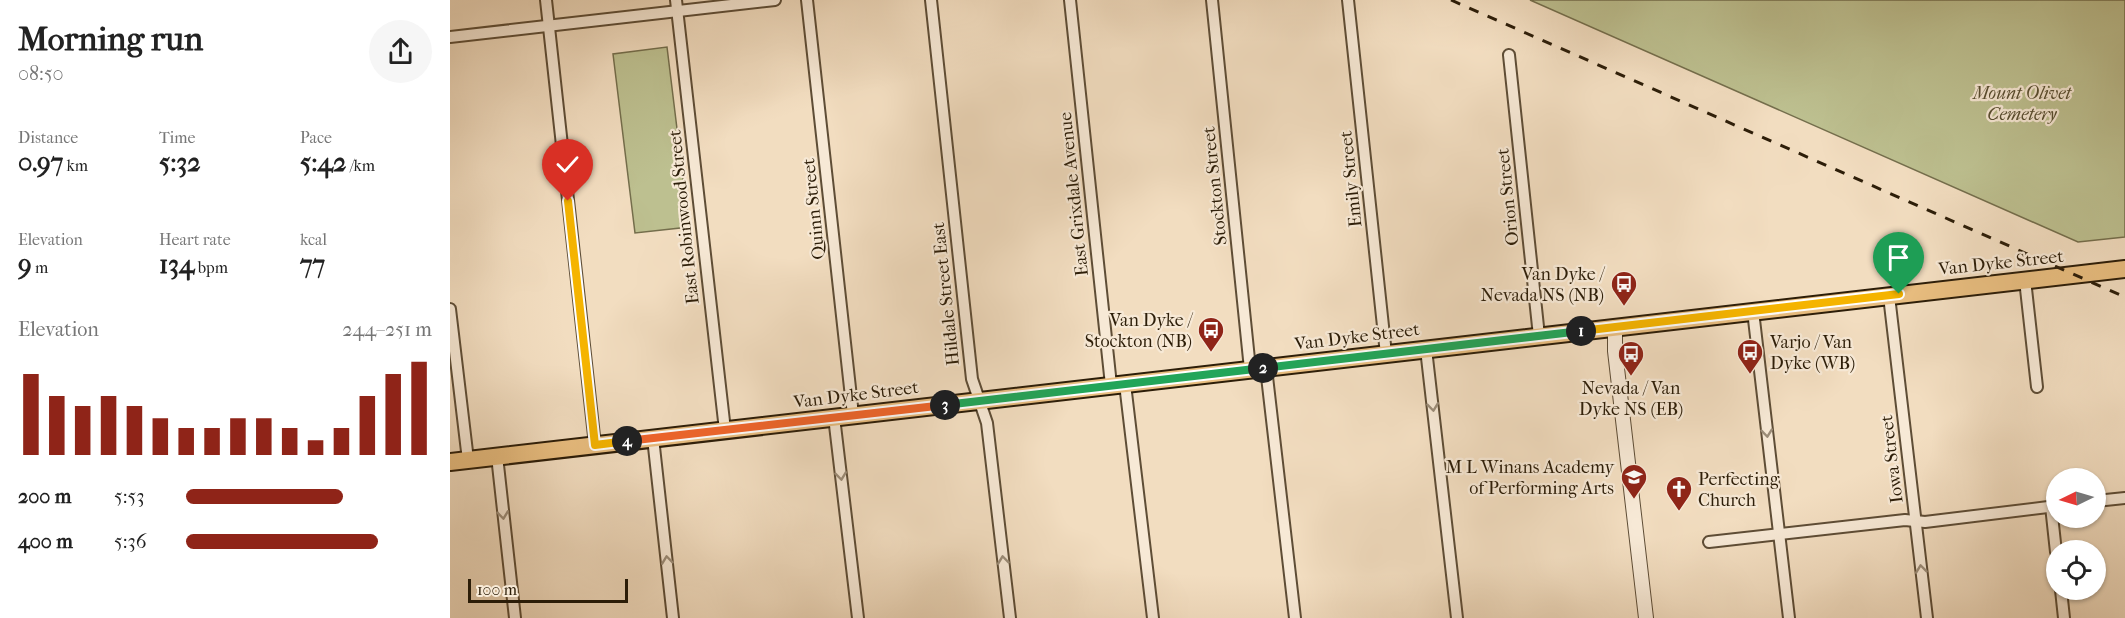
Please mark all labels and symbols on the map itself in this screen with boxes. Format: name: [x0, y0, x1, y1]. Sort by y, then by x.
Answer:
park label: Mount Olivet Cemetery: [1971, 83, 2073, 125]
street label: East Grixdale Avenue: [1055, 111, 1093, 277]
street label: Stockton Street: [1198, 125, 1232, 246]
street label: East Robinwood Street: [664, 128, 704, 305]
street label: Emily Street: [1335, 129, 1367, 228]
pin: [542, 139, 593, 201]
street label: Orion Street: [1492, 147, 1524, 247]
street label: Quinn Street: [798, 157, 830, 261]
street label: Hildale Street East: [928, 221, 964, 367]
pin: [1873, 232, 1924, 294]
street label: Van Dyke Street: [1936, 246, 2065, 280]
place label: Van Dyke / Nevada NS (NB): [1481, 264, 1606, 306]
bus stop icon: Van Dyke / Nevada NS (NB): [1609, 269, 1639, 307]
place label: Van Dyke / Stockton (NB): [1085, 310, 1194, 352]
bus stop icon: Van Dyke / Stockton (NB): [1196, 315, 1226, 353]
pin: 1: [1566, 316, 1596, 346]
street label: Van Dyke Street: [1292, 319, 1421, 355]
place label: Varjo / Van Dyke (WB): [1769, 332, 1855, 374]
bus stop icon: Varjo / Van Dyke (WB): [1735, 337, 1765, 375]
bus stop icon: Nevada / Van Dyke NS (EB): [1616, 339, 1646, 377]
pin: 2: [1248, 353, 1278, 383]
street label: Van Dyke Street: [791, 377, 920, 413]
place label: Nevada / Van Dyke NS (EB): [1579, 378, 1683, 420]
pin: 3: [930, 390, 960, 420]
one-way arrow: [1426, 403, 1438, 412]
street label: Iowa Street: [1876, 413, 1908, 504]
pin: 4: [612, 426, 642, 456]
one-way arrow: [1760, 428, 1773, 437]
place label: M L Winans Academy of Performing Arts: [1446, 457, 1615, 499]
school or university icon: M L Winans Academy of Performing Arts: [1619, 462, 1649, 500]
north arrow: [2046, 468, 2106, 528]
place label: Perfecting Church: [1698, 469, 1780, 511]
one-way arrow: [834, 471, 847, 480]
church icon: Perfecting Church: [1664, 474, 1694, 512]
one-way arrow: [496, 510, 509, 519]
one-way arrow: [661, 555, 674, 564]
one-way arrow: [997, 555, 1010, 564]
one-way arrow: [1915, 565, 1928, 574]
scale bar: [468, 576, 628, 604]

